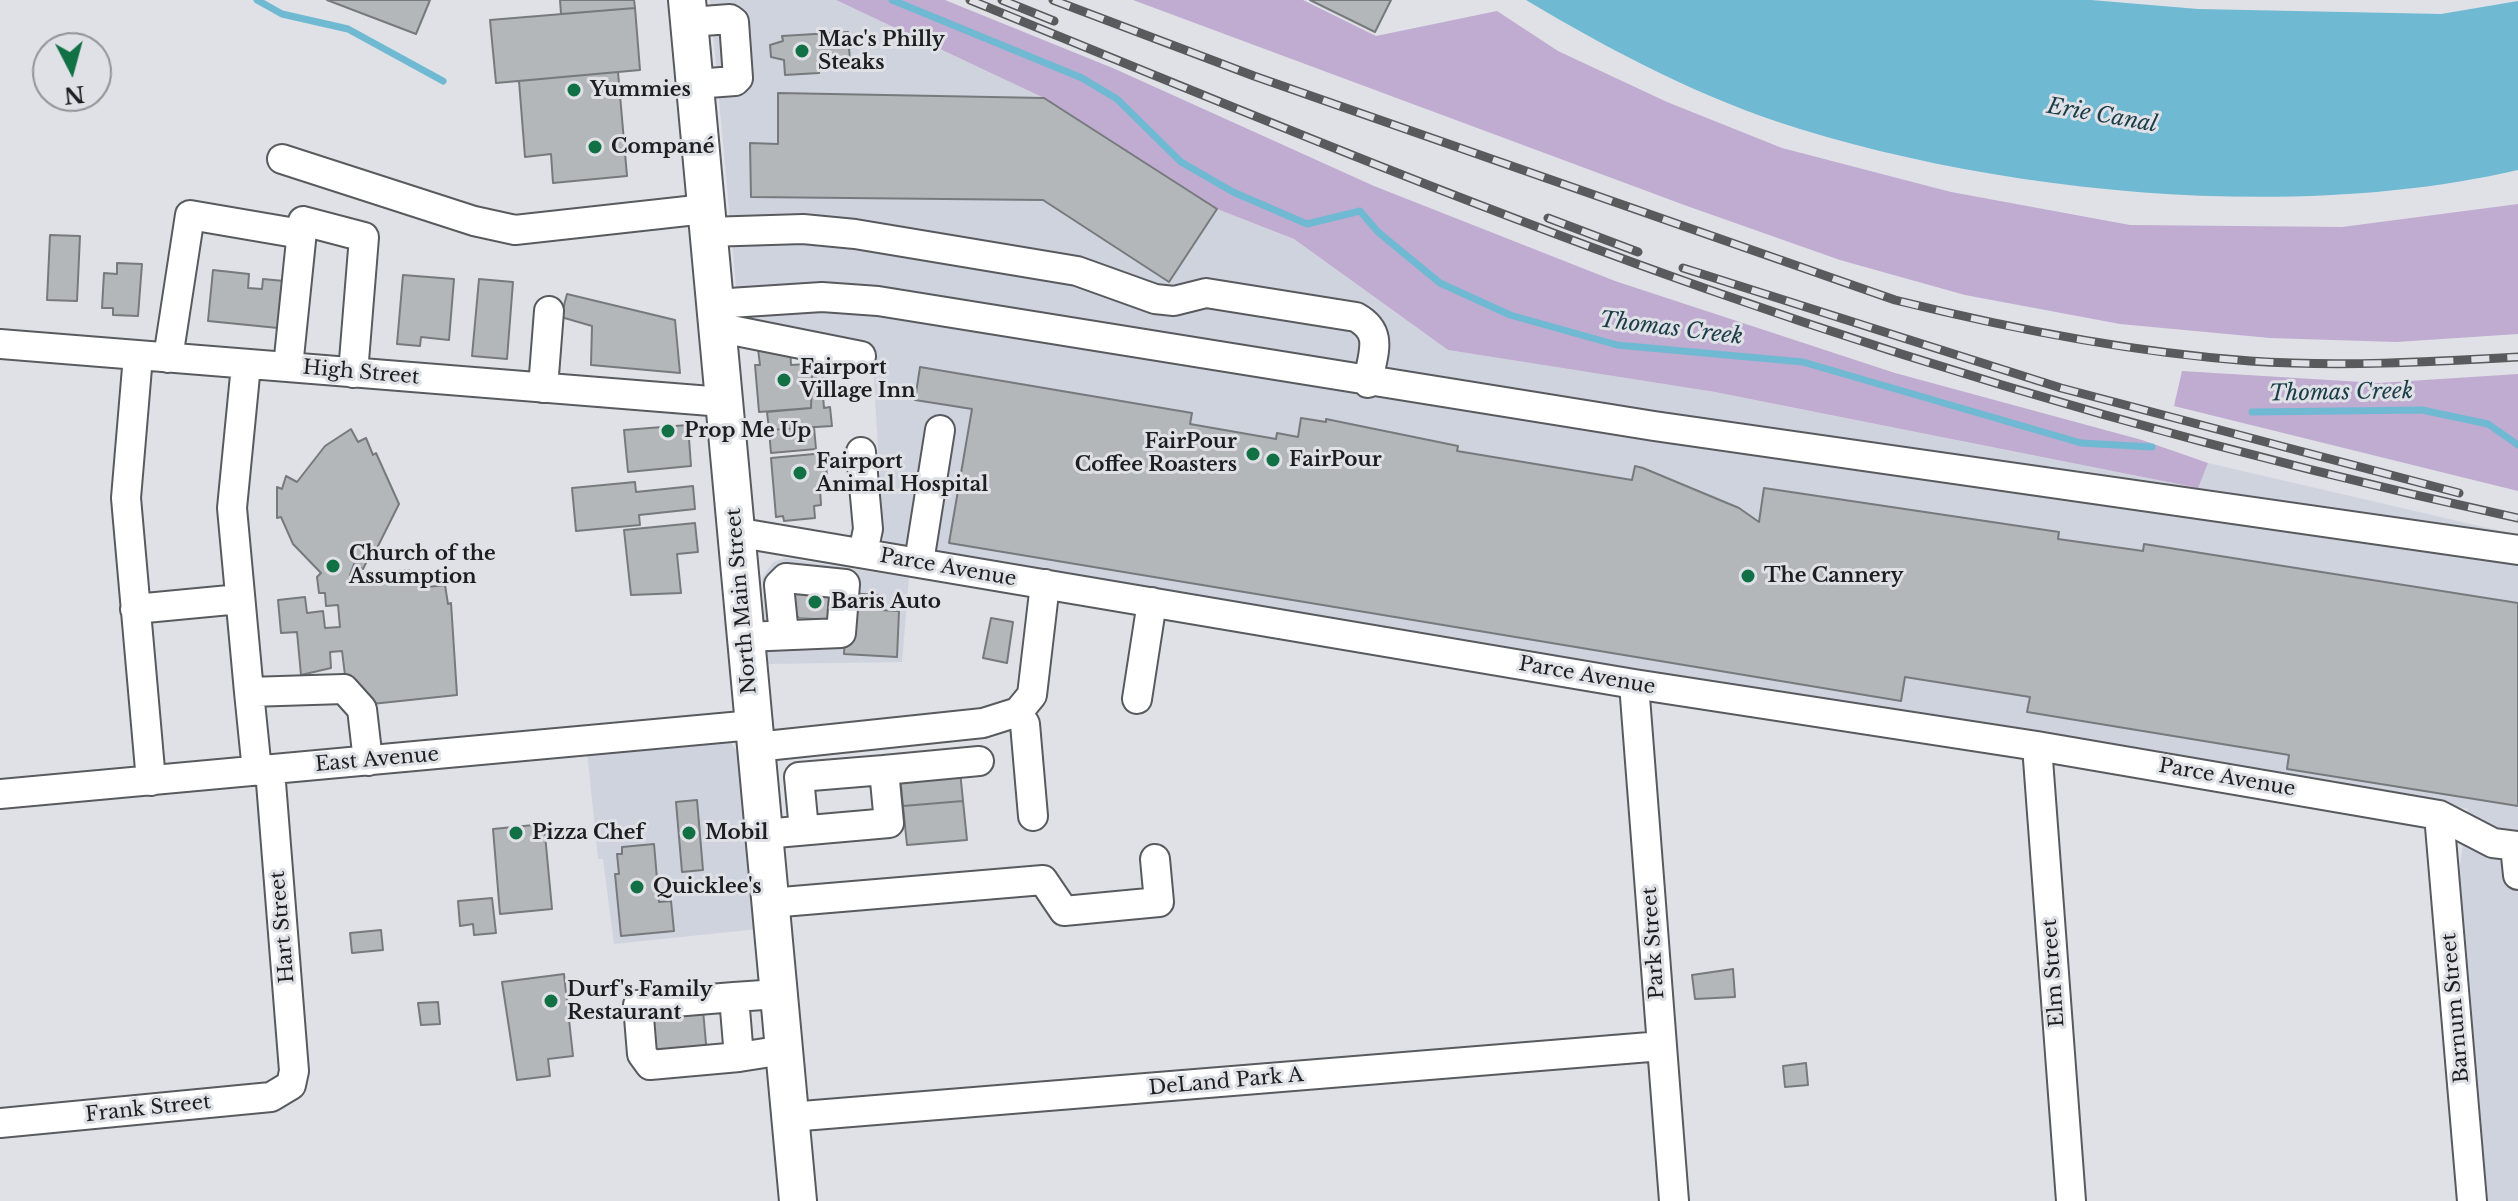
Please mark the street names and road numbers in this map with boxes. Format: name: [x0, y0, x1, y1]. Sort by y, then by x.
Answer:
street label: High Street: [302, 356, 420, 390]
street label: North Main Street: [722, 507, 762, 695]
street label: Parce Avenue: [878, 544, 1018, 592]
street label: Parce Avenue: [1517, 652, 1657, 700]
street label: East Avenue: [314, 743, 440, 777]
street label: Parce Avenue: [2157, 754, 2297, 802]
street label: Hart Street: [266, 870, 300, 984]
street label: Park Street: [1638, 886, 1670, 1000]
street label: Elm Street: [2038, 918, 2070, 1028]
street label: Barnum Street: [2437, 932, 2475, 1084]
street label: DeLand Park A: [1148, 1063, 1304, 1101]
street label: Frank Street: [84, 1090, 212, 1128]

